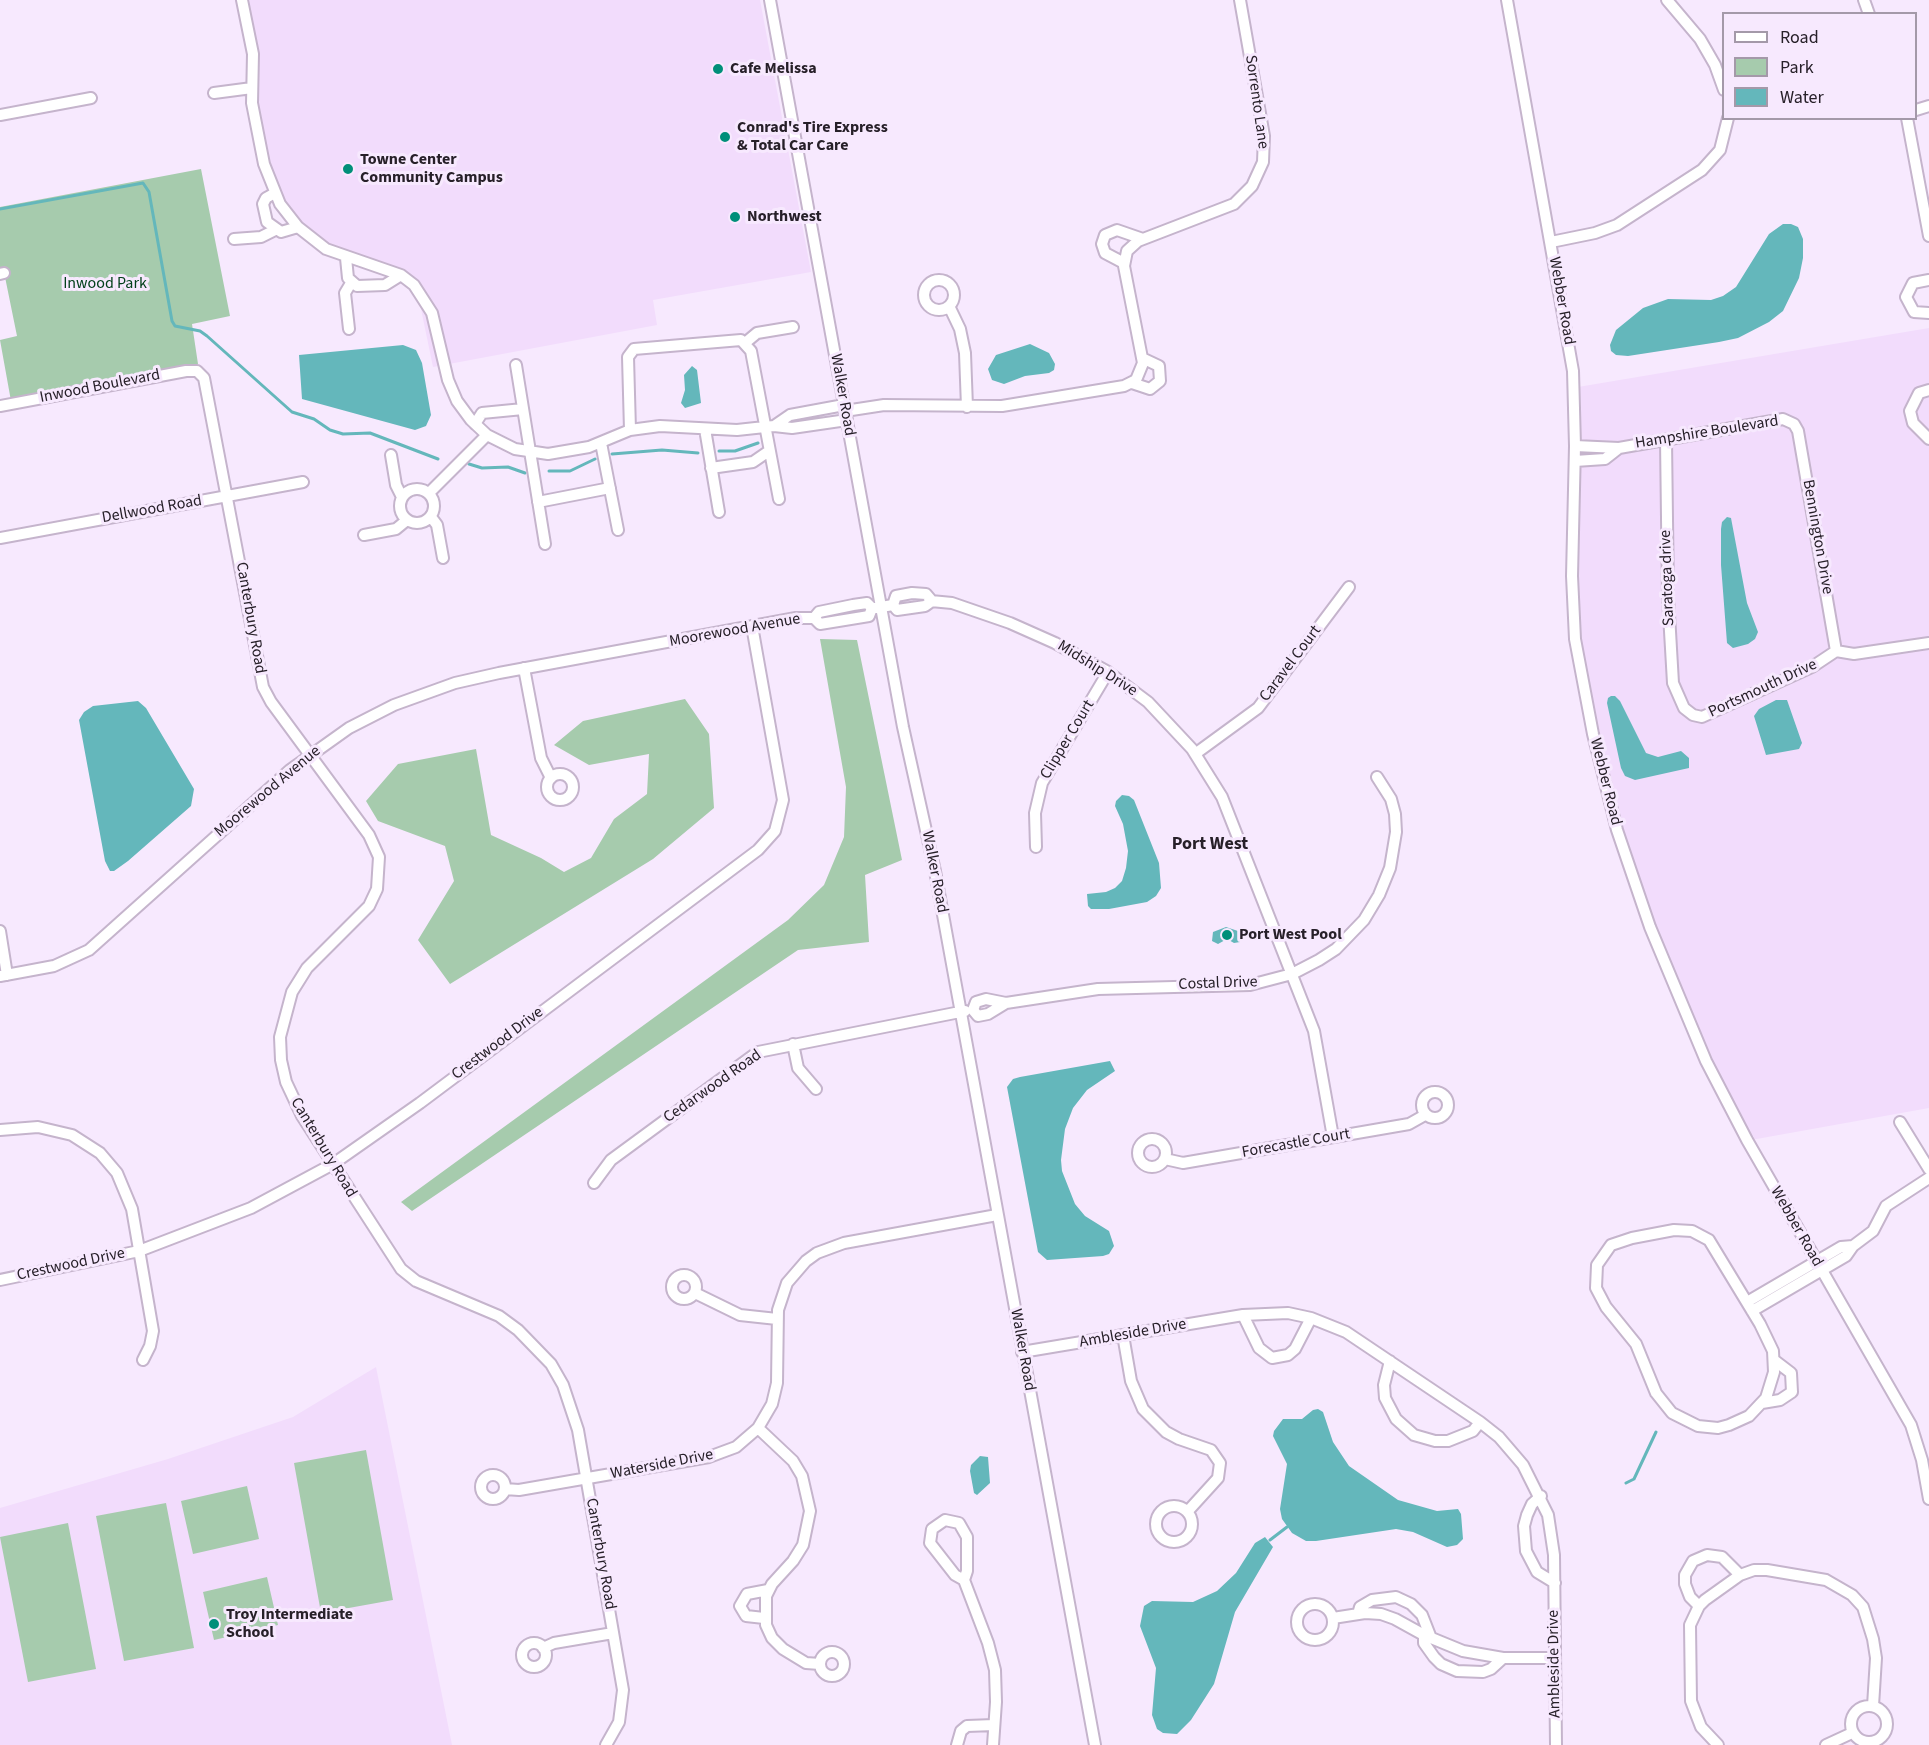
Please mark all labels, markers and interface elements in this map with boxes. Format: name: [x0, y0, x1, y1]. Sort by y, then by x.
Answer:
legend: [1722, 12, 1917, 120]
text: Road: [1780, 25, 1819, 50]
street label: Sorrento Lane: [1240, 54, 1272, 150]
text: Park: [1780, 55, 1814, 80]
place label: Cafe Melissa: [730, 59, 817, 79]
marker: Cafe Melissa: [711, 62, 725, 76]
text: Water: [1780, 85, 1824, 110]
place label: Conrad's Tire Express & Total Car Care: [737, 118, 888, 156]
marker: Conrad's Tire Express & Total Car Care: [718, 130, 732, 144]
place label: Towne Center Community Campus: [360, 150, 503, 188]
marker: Towne Center Community Campus: [341, 162, 355, 176]
place label: Northwest: [747, 207, 822, 227]
marker: Northwest: [728, 210, 742, 224]
street label: Webber Road: [1544, 255, 1578, 347]
park label: Inwood Park: [63, 274, 147, 294]
street label: Walker Road: [825, 352, 859, 438]
street label: Inwood Boulevard: [38, 366, 162, 408]
street label: Hampshire Boulevard: [1634, 412, 1780, 454]
street label: Bennington Drive: [1797, 478, 1837, 596]
street label: Dellwood Road: [101, 492, 203, 528]
street label: Saratoga drive: [1657, 530, 1679, 626]
street label: Canterbury Road: [231, 561, 269, 675]
street label: Moorewood Avenue: [668, 610, 802, 652]
street label: Caravel Court: [1256, 622, 1326, 706]
street label: Midship Drive: [1054, 637, 1140, 701]
street label: Portsmouth Drive: [1706, 655, 1820, 723]
street label: Clipper Court: [1037, 697, 1099, 783]
street label: Webber Road: [1585, 736, 1625, 828]
street label: Moorewood Avenue: [211, 742, 325, 842]
street label: Walker Road: [917, 829, 951, 915]
district label: Port West: [1172, 834, 1248, 856]
place label: Port West Pool: [1239, 925, 1342, 945]
marker: Port West Pool: [1220, 928, 1234, 942]
street label: Costal Drive: [1178, 973, 1258, 995]
street label: Crestwood Drive: [448, 1003, 548, 1085]
street label: Cedarwood Road: [660, 1046, 766, 1128]
street label: Canterbury Road: [286, 1095, 360, 1201]
street label: Forecastle Court: [1240, 1125, 1352, 1163]
street label: Webber Road: [1765, 1184, 1827, 1270]
street label: Crestwood Drive: [15, 1244, 127, 1286]
street label: Walker Road: [1005, 1307, 1039, 1393]
street label: Ambleside Drive: [1078, 1315, 1188, 1353]
street label: Waterside Drive: [609, 1446, 715, 1484]
street label: Canterbury Road: [581, 1497, 619, 1611]
place label: Troy Intermediate School: [226, 1605, 353, 1643]
street label: Ambleside Drive: [1544, 1610, 1566, 1718]
marker: Troy Intermediate School: [207, 1617, 221, 1631]

